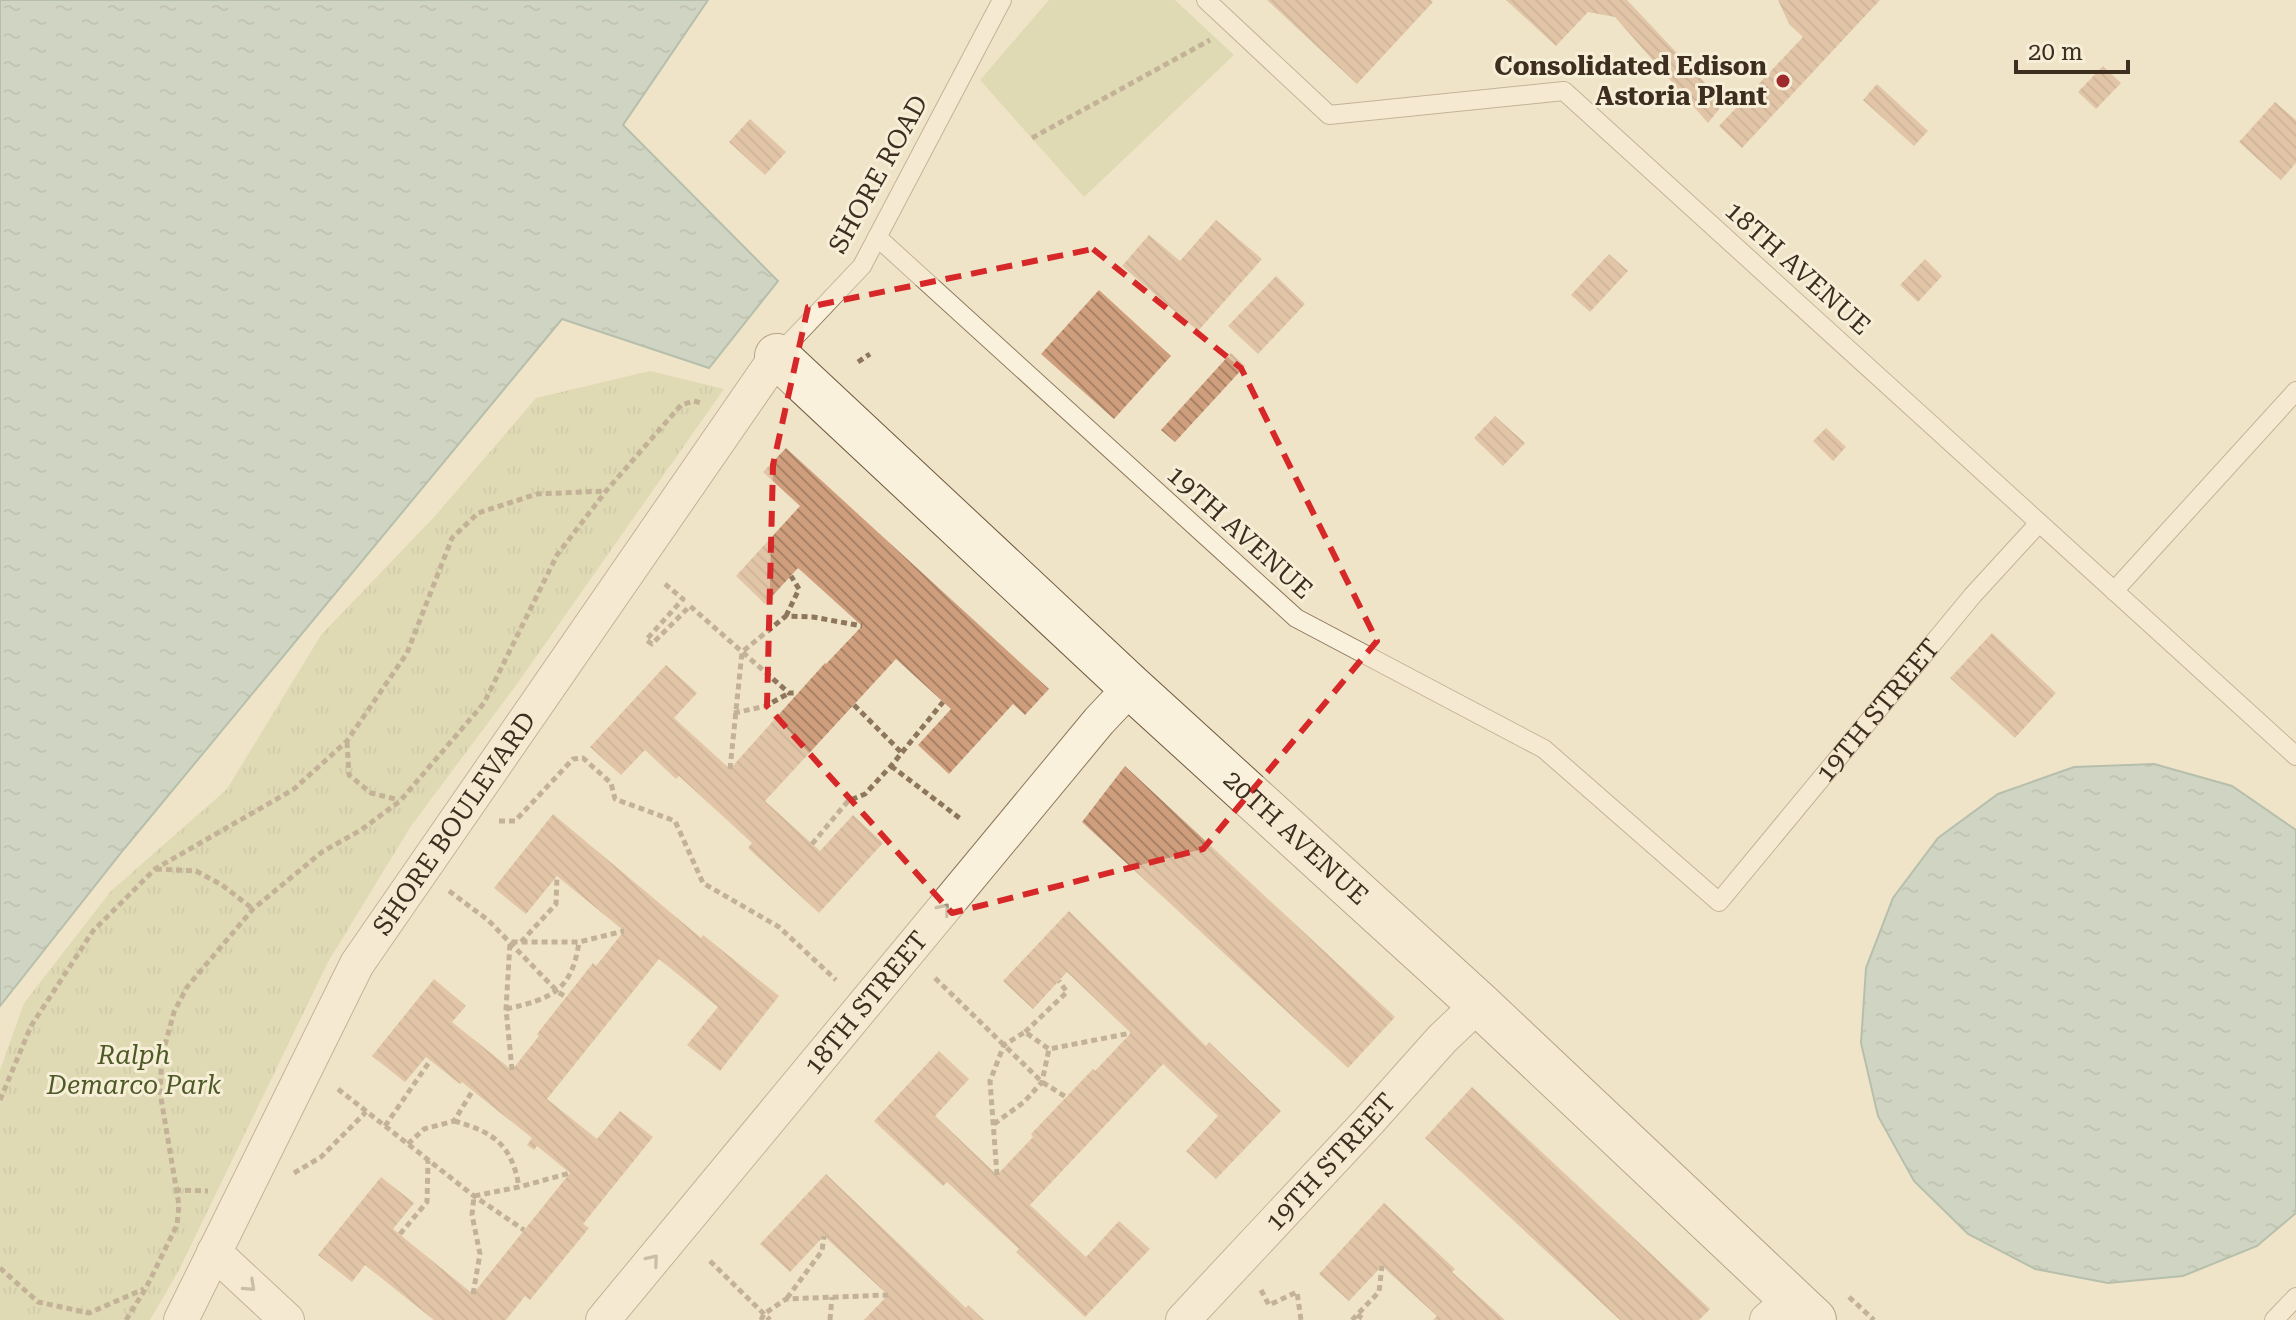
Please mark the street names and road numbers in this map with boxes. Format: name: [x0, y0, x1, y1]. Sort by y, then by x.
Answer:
street label: SHORE ROAD: [822, 90, 934, 258]
street label: 18TH AVENUE: [1719, 195, 1877, 341]
street label: 19TH AVENUE: [1161, 459, 1319, 605]
street label: 19TH STREET: [1810, 633, 1945, 788]
street label: SHORE BOULEVARD: [367, 706, 542, 941]
street label: 20TH AVENUE: [1218, 764, 1375, 911]
street label: 18TH STREET: [798, 925, 934, 1080]
street label: 19TH STREET: [1259, 1087, 1401, 1237]

